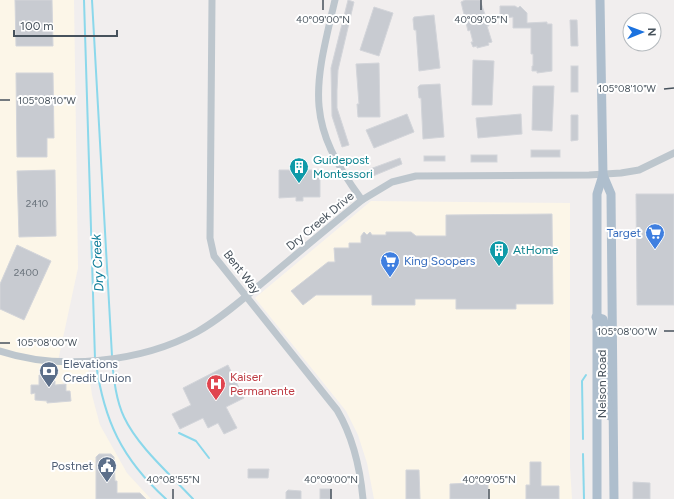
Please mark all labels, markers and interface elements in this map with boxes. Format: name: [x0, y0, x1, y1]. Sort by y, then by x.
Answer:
scale bar: [14, 12, 117, 38]
north arrow: [622, 12, 662, 52]
text: 40°09'00"N: [296, 13, 350, 26]
text: 40°09'05"N: [454, 13, 508, 26]
text: 100 m: [20, 19, 54, 33]
text: N: [645, 27, 658, 36]
text: 105°08'10"W: [598, 82, 656, 95]
text: 105°08'10"W: [18, 94, 76, 107]
place label: Guidepost Montessori: [313, 153, 373, 181]
building icon: Guidepost Montessori: [288, 156, 310, 184]
street label: Dry Creek Drive: [283, 188, 357, 253]
house number: 2410: [26, 197, 48, 210]
supermarket icon: Target: [644, 222, 666, 250]
place label: Target: [607, 226, 641, 240]
water label: Dry Creek: [88, 233, 106, 292]
building icon: AtHome: [488, 239, 510, 267]
place label: AtHome: [513, 243, 559, 257]
street label: Bent Way: [221, 247, 264, 297]
supermarket icon: King Soopers: [379, 250, 401, 278]
place label: King Soopers: [404, 254, 476, 268]
house number: 2400: [14, 266, 38, 279]
text: 105°08'00"W: [597, 325, 657, 338]
text: 105°08'00"W: [17, 336, 77, 349]
street label: Nelson Road: [595, 350, 609, 418]
place label: Elevations Credit Union: [63, 357, 132, 385]
bank icon: Elevations Credit Union: [38, 360, 60, 388]
place label: Kaiser Permanente: [230, 370, 295, 398]
hospital icon: Kaiser Permanente: [205, 373, 227, 401]
public building icon: Postnet: [96, 455, 118, 483]
place label: Postnet: [51, 459, 93, 473]
text: 40°08'55"N: [146, 473, 200, 486]
text: 40°09'00"N: [304, 473, 358, 486]
text: 40°09'05"N: [462, 473, 516, 486]

